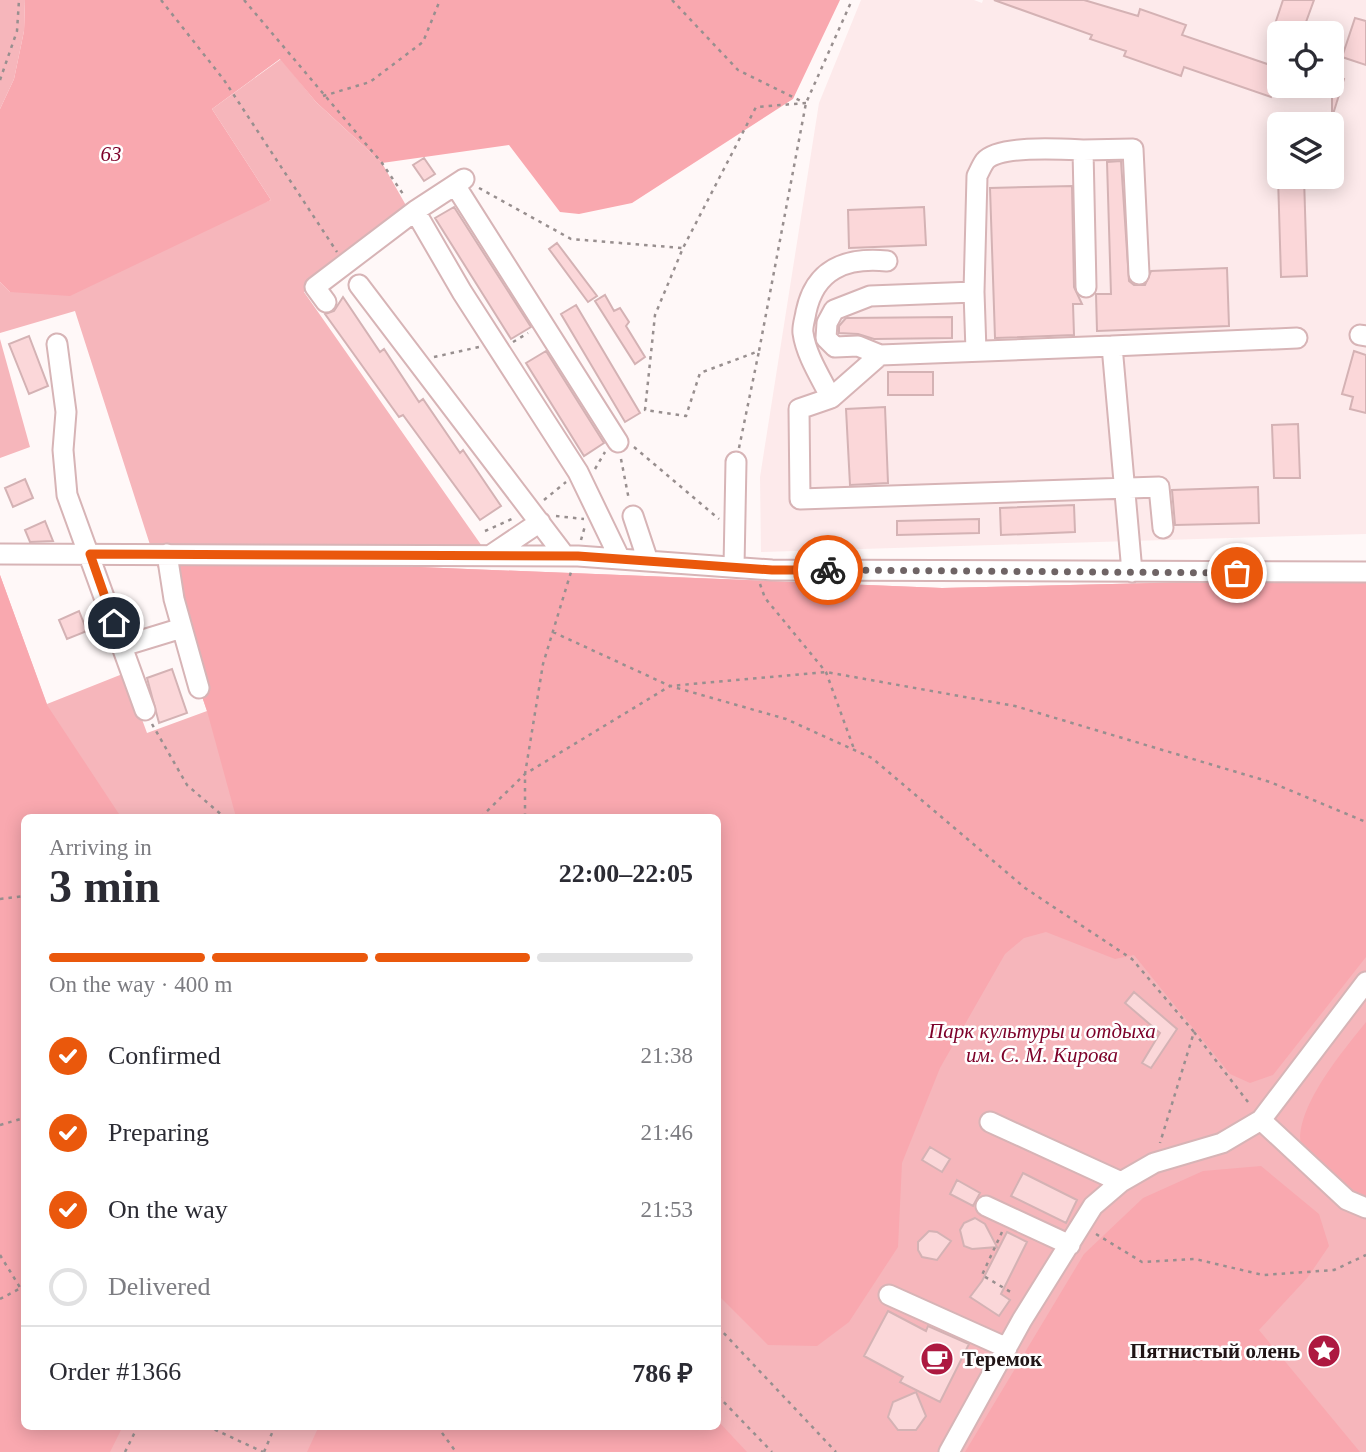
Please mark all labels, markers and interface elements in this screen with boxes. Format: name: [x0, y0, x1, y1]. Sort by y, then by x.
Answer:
map controls: [1267, 21, 1344, 189]
button: locate: [1267, 21, 1344, 98]
button: layers: [1267, 112, 1344, 189]
park label: 63: [101, 142, 122, 166]
courier: [793, 535, 863, 605]
pin: [1207, 543, 1267, 603]
icon: bike: [809, 551, 847, 589]
icon: bag: [1218, 554, 1256, 592]
pin: [84, 593, 144, 653]
icon: home: [95, 604, 133, 642]
text: Arriving in: [49, 835, 152, 860]
text: 22:00–22:05: [559, 859, 693, 888]
text: 3 min: [49, 861, 160, 912]
text: On the way · 400 m: [49, 972, 232, 997]
park label: Парк культуры и отдыха им. С. М. Кирова: [927, 1019, 1156, 1067]
icon: check: [49, 1037, 87, 1075]
text: Confirmed: [108, 1041, 221, 1070]
text: 21:38: [641, 1043, 693, 1068]
icon: check: [49, 1114, 87, 1152]
text: Preparing: [108, 1118, 209, 1147]
text: 21:46: [641, 1120, 693, 1145]
icon: check: [49, 1191, 87, 1229]
text: On the way: [108, 1195, 228, 1224]
text: 21:53: [641, 1197, 693, 1222]
text: Delivered: [108, 1272, 211, 1301]
place icon: Пятнистый олень: [1305, 1332, 1343, 1370]
place label: Пятнистый олень: [1130, 1339, 1300, 1363]
cafe icon: Теремок: [918, 1340, 956, 1378]
place label: Теремок: [962, 1347, 1043, 1371]
text: Order #1366: [49, 1357, 181, 1386]
text: 786 ₽: [632, 1359, 693, 1388]

